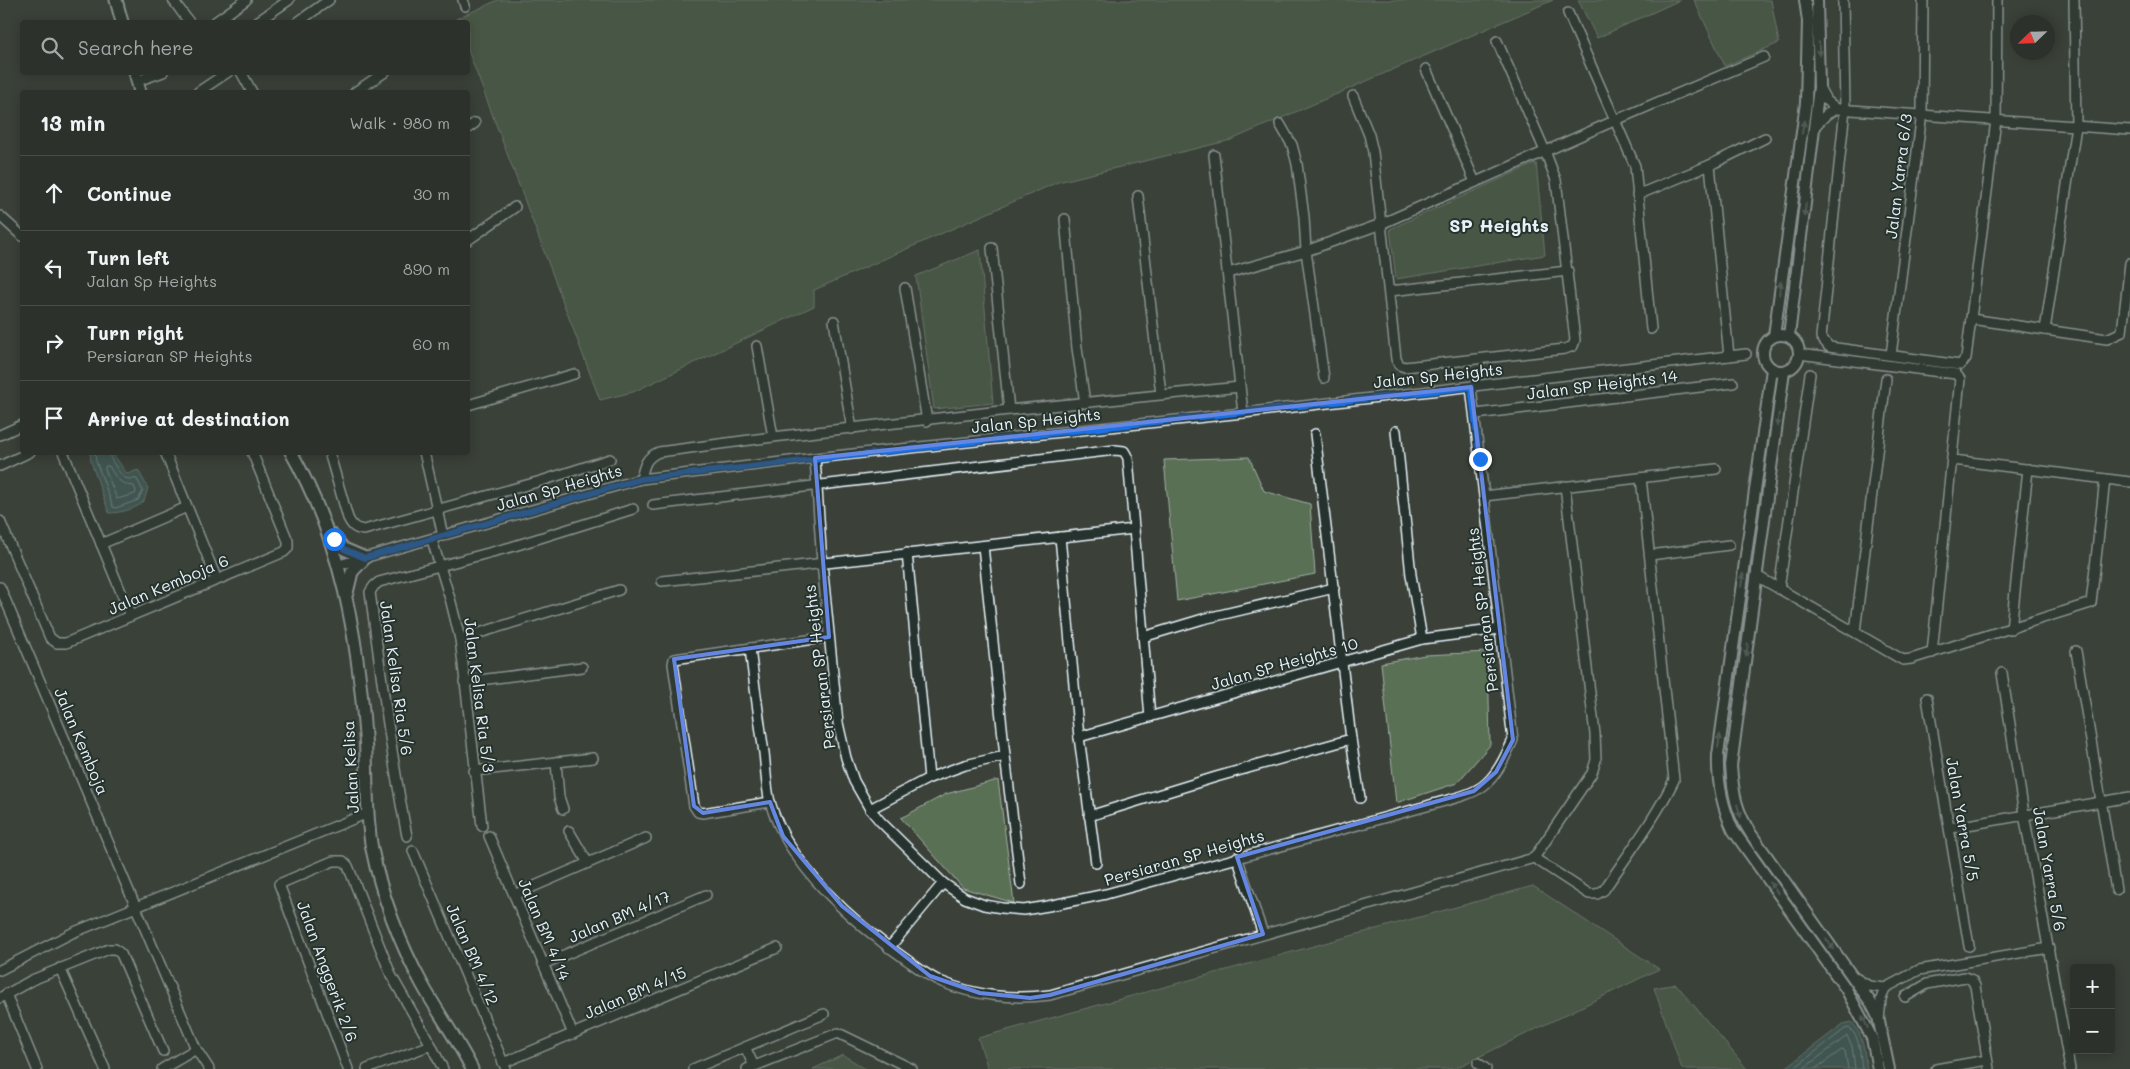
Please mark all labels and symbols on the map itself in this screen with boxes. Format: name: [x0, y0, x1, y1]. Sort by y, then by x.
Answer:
north arrow: [2010, 15, 2055, 60]
one-way arrow: [1815, 41, 1823, 57]
street label: Jalan Yarra 6/3: [1880, 112, 1916, 240]
one-way arrow: [1799, 118, 1807, 134]
one-way arrow: [1801, 203, 1809, 219]
district label: SP Heights: [1449, 213, 1549, 237]
one-way arrow: [1776, 279, 1784, 295]
street label: Jalan Sp Heights: [1372, 358, 1504, 392]
street label: Jalan SP Heights 14: [1525, 364, 1679, 404]
street label: Jalan Sp Heights: [970, 403, 1102, 437]
one-way arrow: [1774, 412, 1782, 428]
route end: [1469, 448, 1492, 471]
street label: Jalan Sp Heights: [494, 459, 624, 515]
street label: Persiaran SP Heights: [1461, 527, 1503, 693]
route start: [323, 528, 346, 551]
street label: Jalan Kemboja 6: [105, 549, 231, 619]
one-way arrow: [1738, 572, 1746, 588]
street label: Persiaran SP Heights: [798, 584, 840, 750]
street label: Jalan Kelisa Ria 5/6: [376, 599, 418, 757]
street label: Jalan Kelisa Ria 5/3: [460, 617, 500, 773]
street label: Jalan SP Heights 10: [1208, 632, 1360, 694]
one-way arrow: [1742, 642, 1750, 658]
street label: Jalan Kemboja: [50, 684, 114, 798]
street label: Jalan Kelisa: [337, 720, 363, 814]
one-way arrow: [1716, 733, 1724, 749]
street label: Jalan Yarra 5/5: [1942, 755, 1984, 883]
one-way arrow: [1735, 803, 1743, 818]
street label: Jalan Yarra 5/6: [2029, 805, 2071, 933]
street label: Persiaran SP Heights: [1102, 824, 1266, 890]
street label: Jalan BM 4/14: [514, 875, 576, 984]
one-way arrow: [1769, 881, 1779, 895]
street label: Jalan BM 4/17: [565, 885, 673, 947]
street label: Jalan Anggerik 2/6: [293, 898, 363, 1044]
street label: Jalan BM 4/12: [442, 900, 504, 1008]
one-way arrow: [1825, 938, 1835, 951]
street label: Jalan BM 4/15: [581, 961, 689, 1023]
one-way arrow: [1860, 1015, 1869, 1030]

